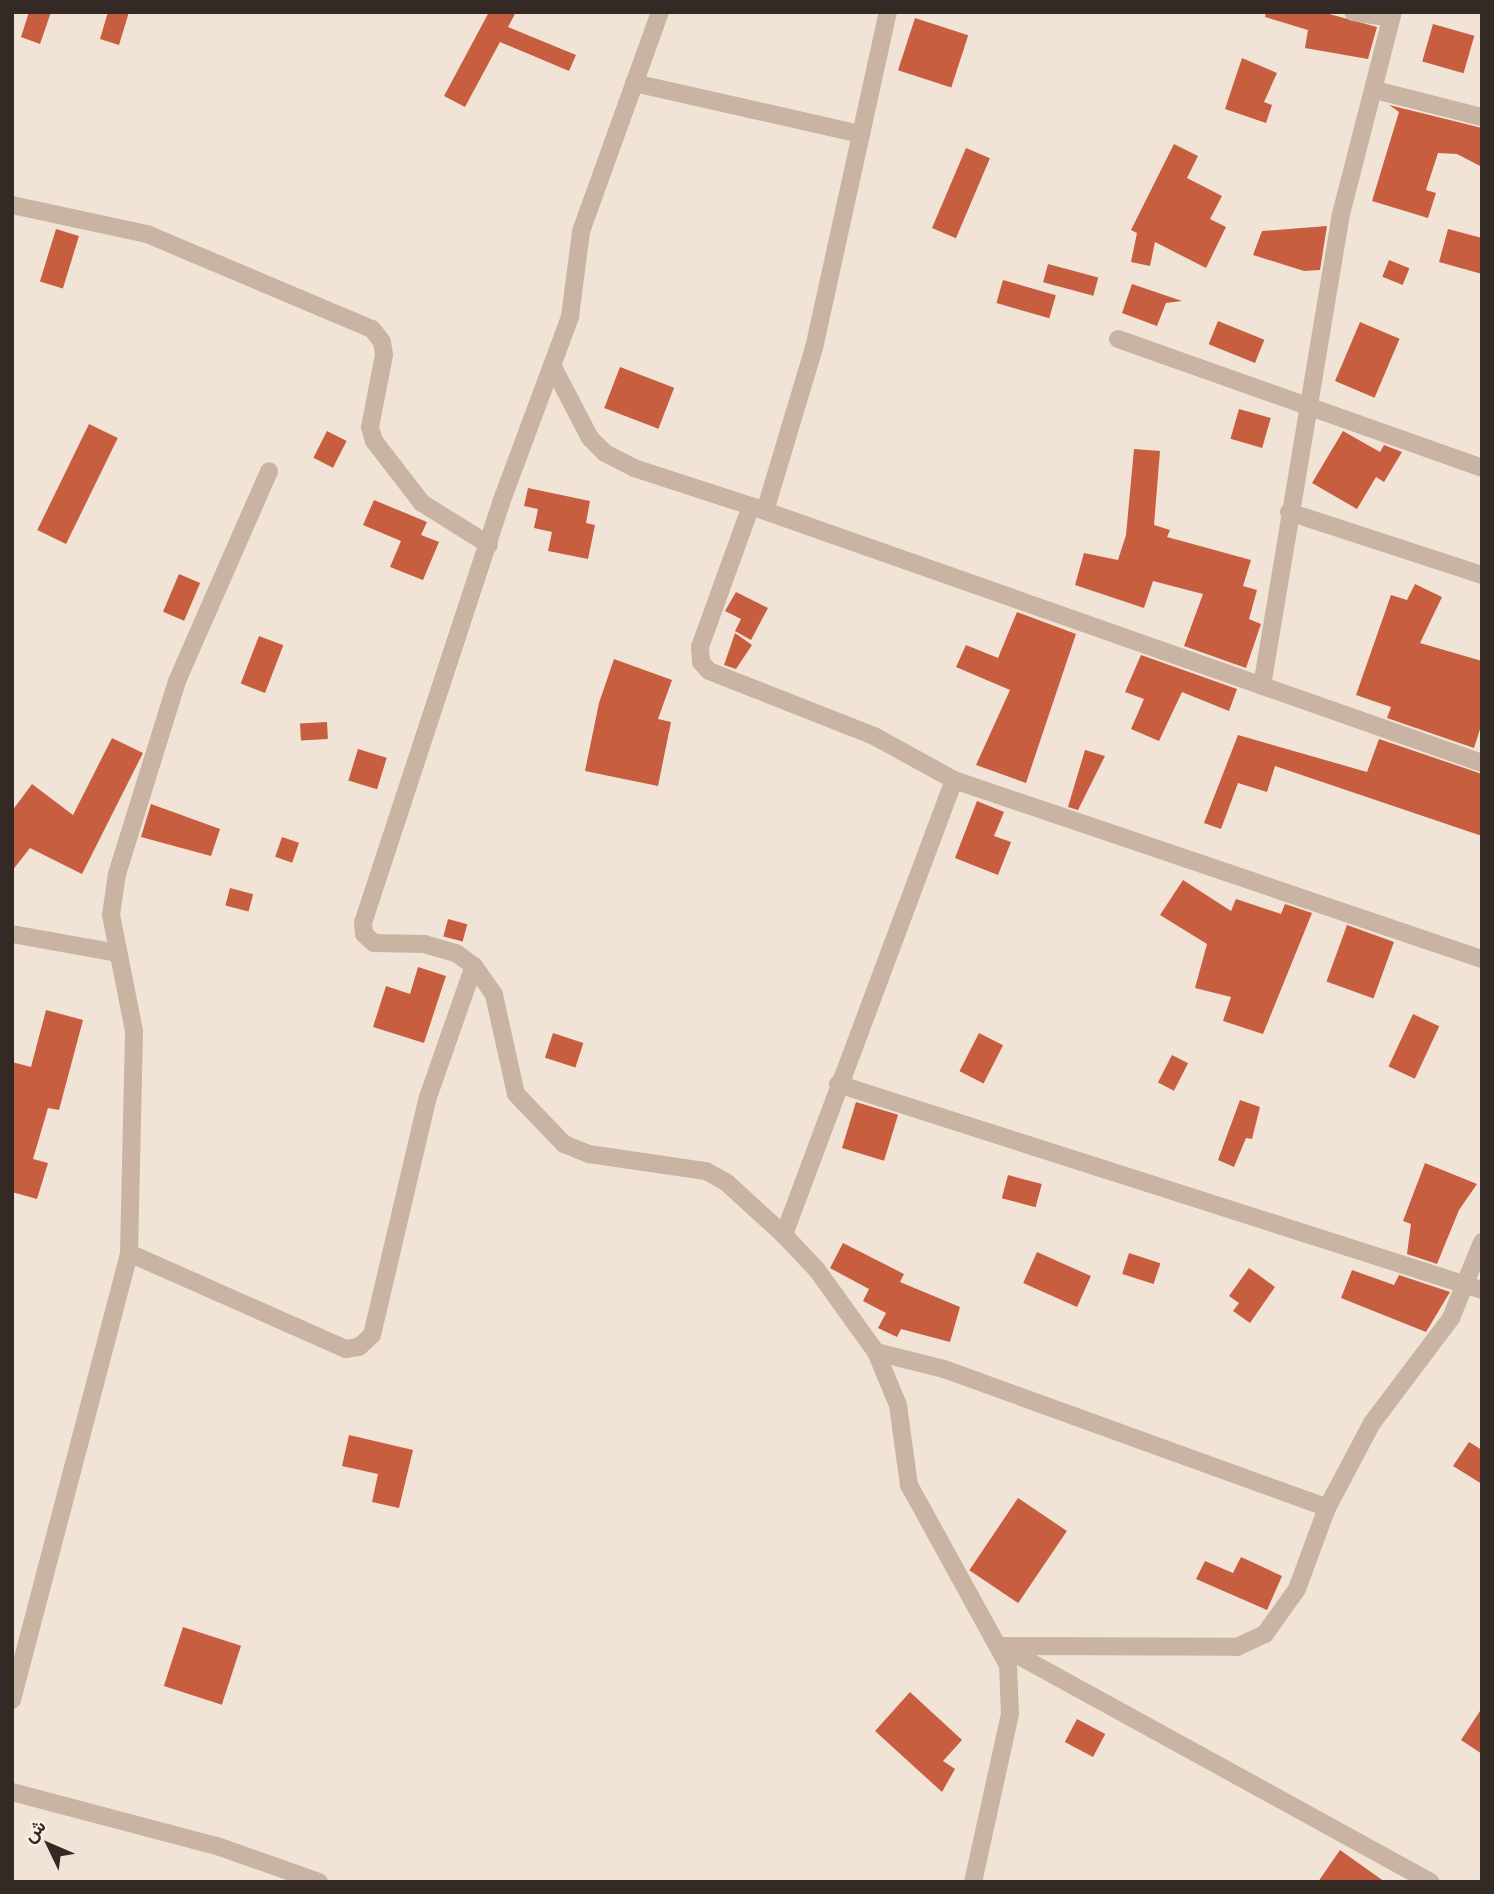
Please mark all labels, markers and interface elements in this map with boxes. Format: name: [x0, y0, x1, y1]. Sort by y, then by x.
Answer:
north arrow: [14, 1810, 84, 1880]
text: ش: [17, 1813, 51, 1848]

